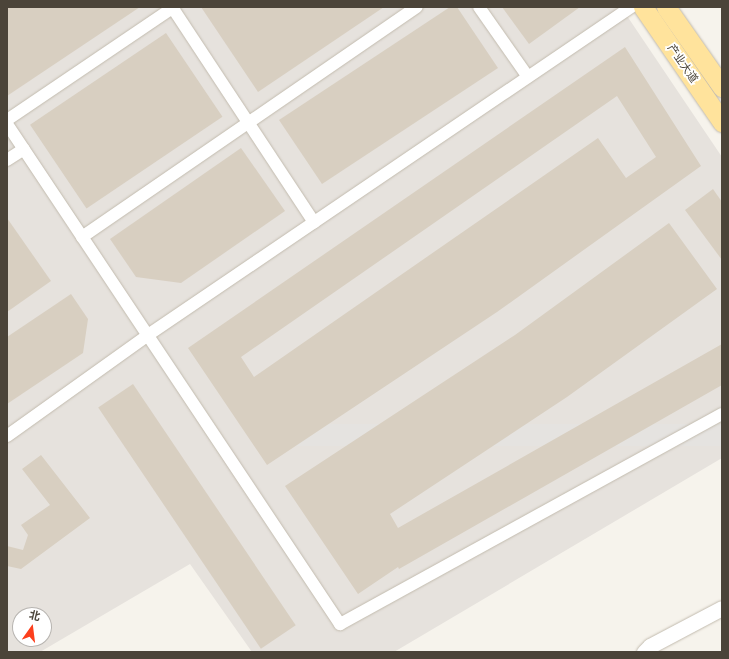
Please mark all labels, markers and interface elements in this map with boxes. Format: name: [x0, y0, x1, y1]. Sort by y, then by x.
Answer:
street label: 产业大道: [664, 42, 700, 86]
north arrow: [12, 607, 52, 647]
text: 北: [28, 608, 42, 623]

